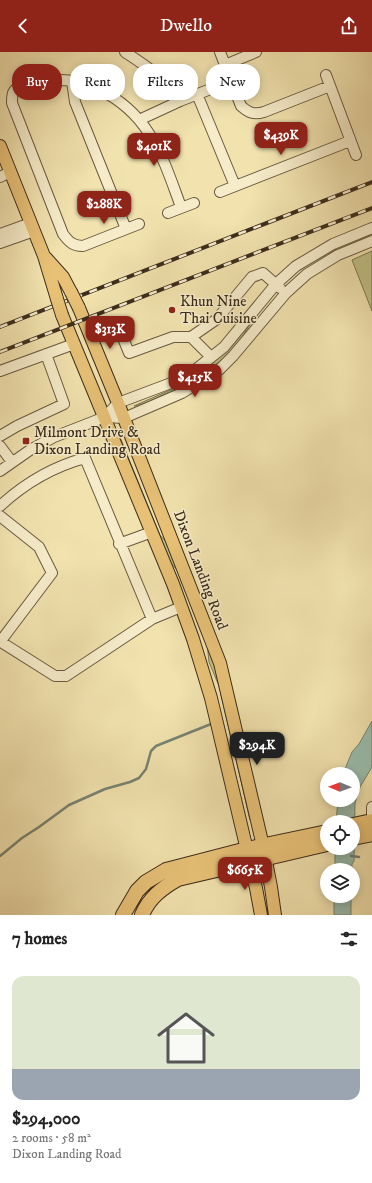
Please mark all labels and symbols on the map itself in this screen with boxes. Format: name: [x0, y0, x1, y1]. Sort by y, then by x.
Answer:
pin: $439K: [253, 122, 309, 156]
pin: $401K: [126, 133, 182, 167]
pin: $288K: [76, 191, 132, 225]
place label: Khun Nine Thai Cuisine: [180, 292, 257, 328]
marker: Khun Nine Thai Cuisine: [167, 305, 177, 315]
pin: $313K: [82, 316, 138, 350]
pin: $415K: [167, 364, 223, 398]
place label: Milmont Drive & Dixon Landing Road: [34, 423, 161, 459]
marker: Milmont Drive & Dixon Landing Road: [21, 436, 31, 446]
street label: Dixon Landing Road: [169, 508, 232, 633]
pin: $294K: [229, 732, 285, 766]
north arrow: [320, 767, 360, 807]
pin: $665K: [217, 857, 273, 891]

